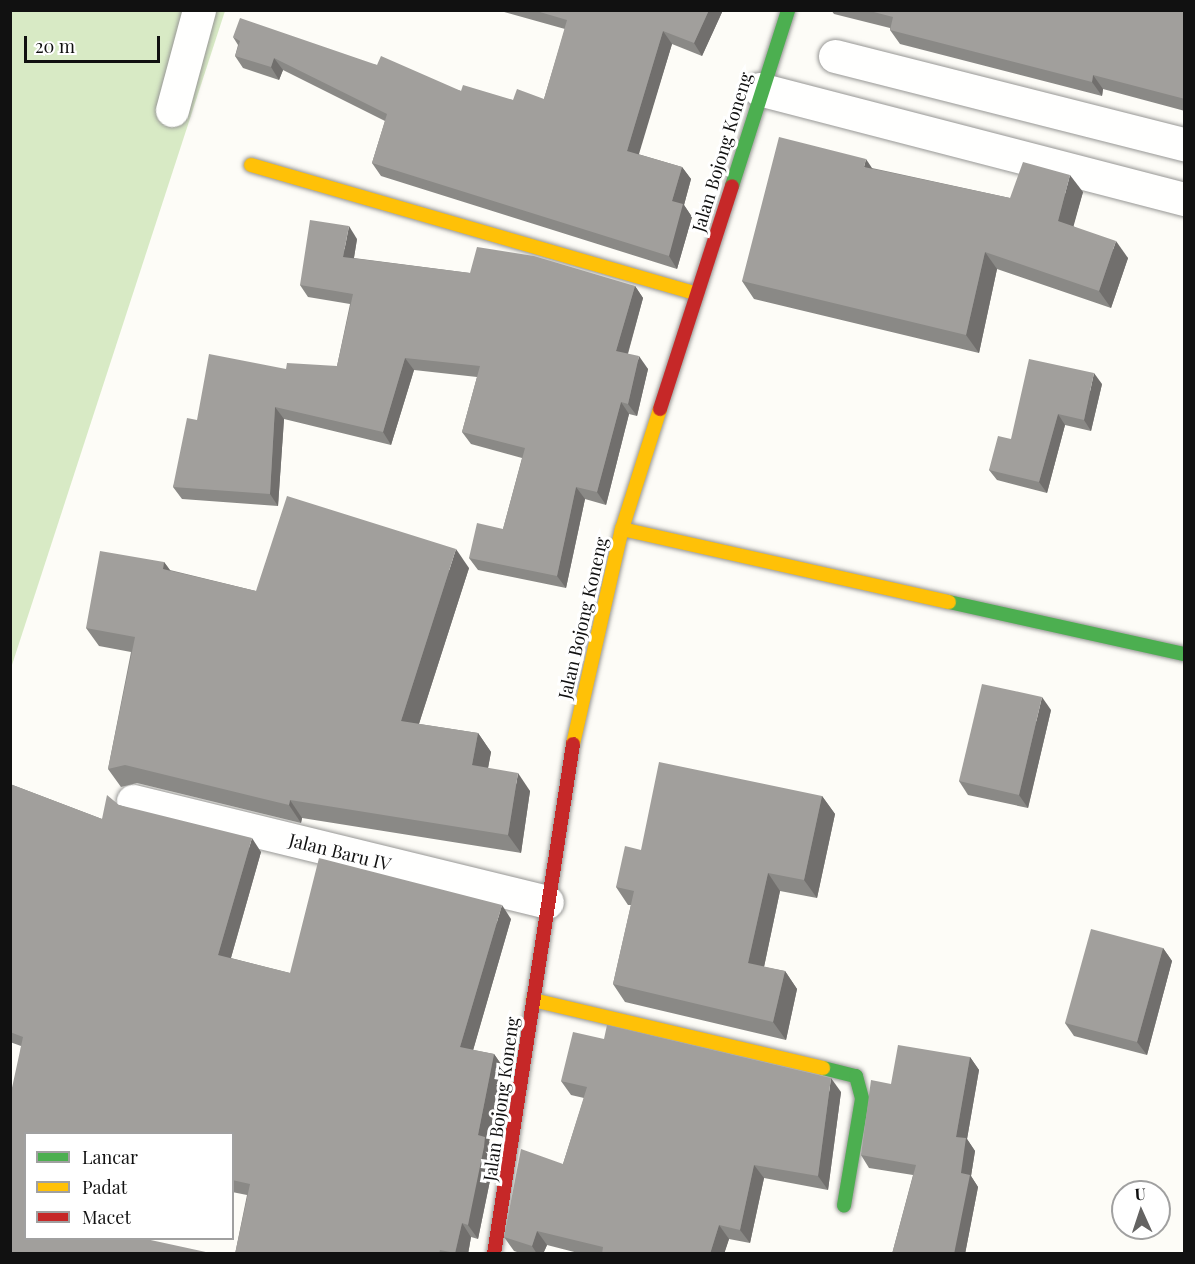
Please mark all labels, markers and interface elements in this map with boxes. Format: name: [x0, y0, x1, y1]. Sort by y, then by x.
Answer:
scale bar: [27, 24, 164, 62]
text: 20 m: [35, 34, 75, 58]
street label: Jalan Bojong Koneng: [687, 70, 757, 234]
street label: Jalan Bojong Koneng: [554, 535, 612, 701]
street label: Jalan Baru IV: [287, 829, 393, 875]
street label: Jalan Bojong Koneng: [479, 1015, 523, 1183]
legend: [24, 1132, 234, 1240]
text: Lancar: [82, 1145, 138, 1169]
text: Padat: [82, 1175, 127, 1199]
north arrow: [1111, 1180, 1171, 1240]
text: U: [1134, 1183, 1146, 1204]
text: Macet: [82, 1205, 131, 1229]

